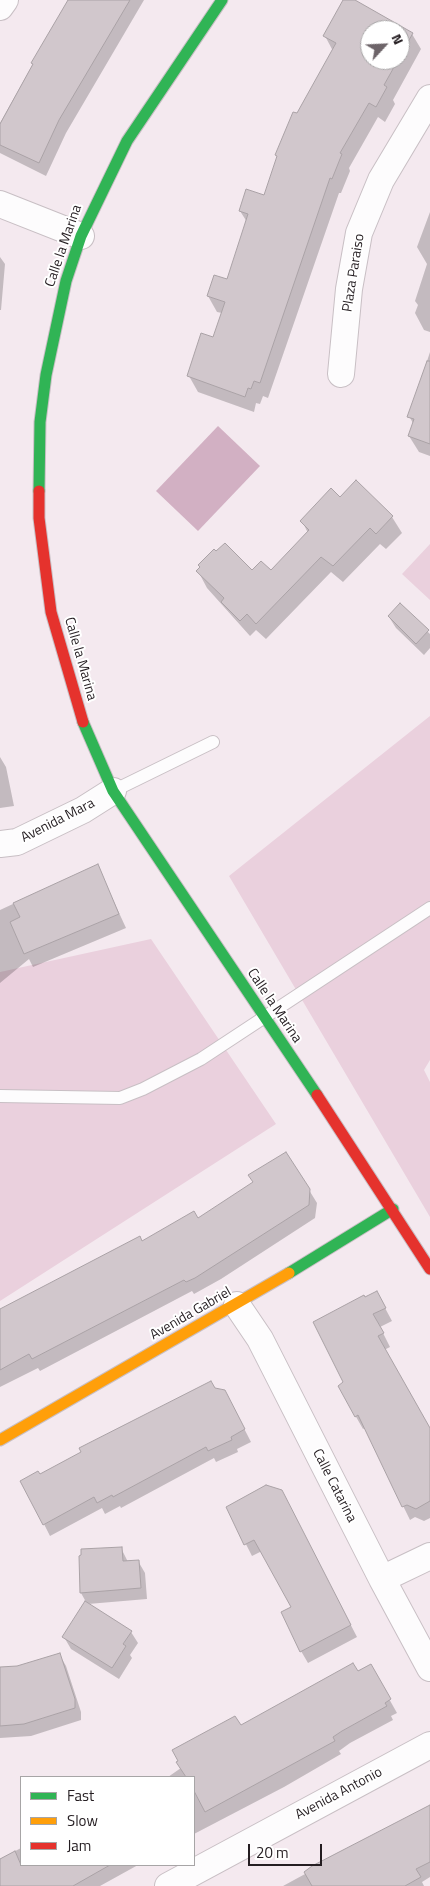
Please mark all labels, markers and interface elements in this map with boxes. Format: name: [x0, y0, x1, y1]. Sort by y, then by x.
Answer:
north arrow: [360, 20, 410, 70]
text: N: [387, 30, 410, 48]
street label: Calle la Marina: [42, 203, 86, 289]
street label: Plaza Paraiso: [340, 233, 368, 313]
street label: Calle la Marina: [60, 615, 100, 703]
street label: Avenida Mara: [18, 795, 98, 847]
street label: Calle la Marina: [243, 966, 305, 1046]
street label: Avenida Gabriel: [147, 1284, 235, 1344]
street label: Calle Catarina: [308, 1446, 360, 1526]
street label: Avenida Antonio: [293, 1764, 385, 1824]
legend: [20, 1776, 195, 1866]
text: Fast: [67, 1784, 94, 1807]
text: Slow: [67, 1809, 98, 1832]
text: Jam: [67, 1834, 91, 1857]
scale bar: [250, 1834, 324, 1866]
text: 20 m: [256, 1841, 289, 1864]

